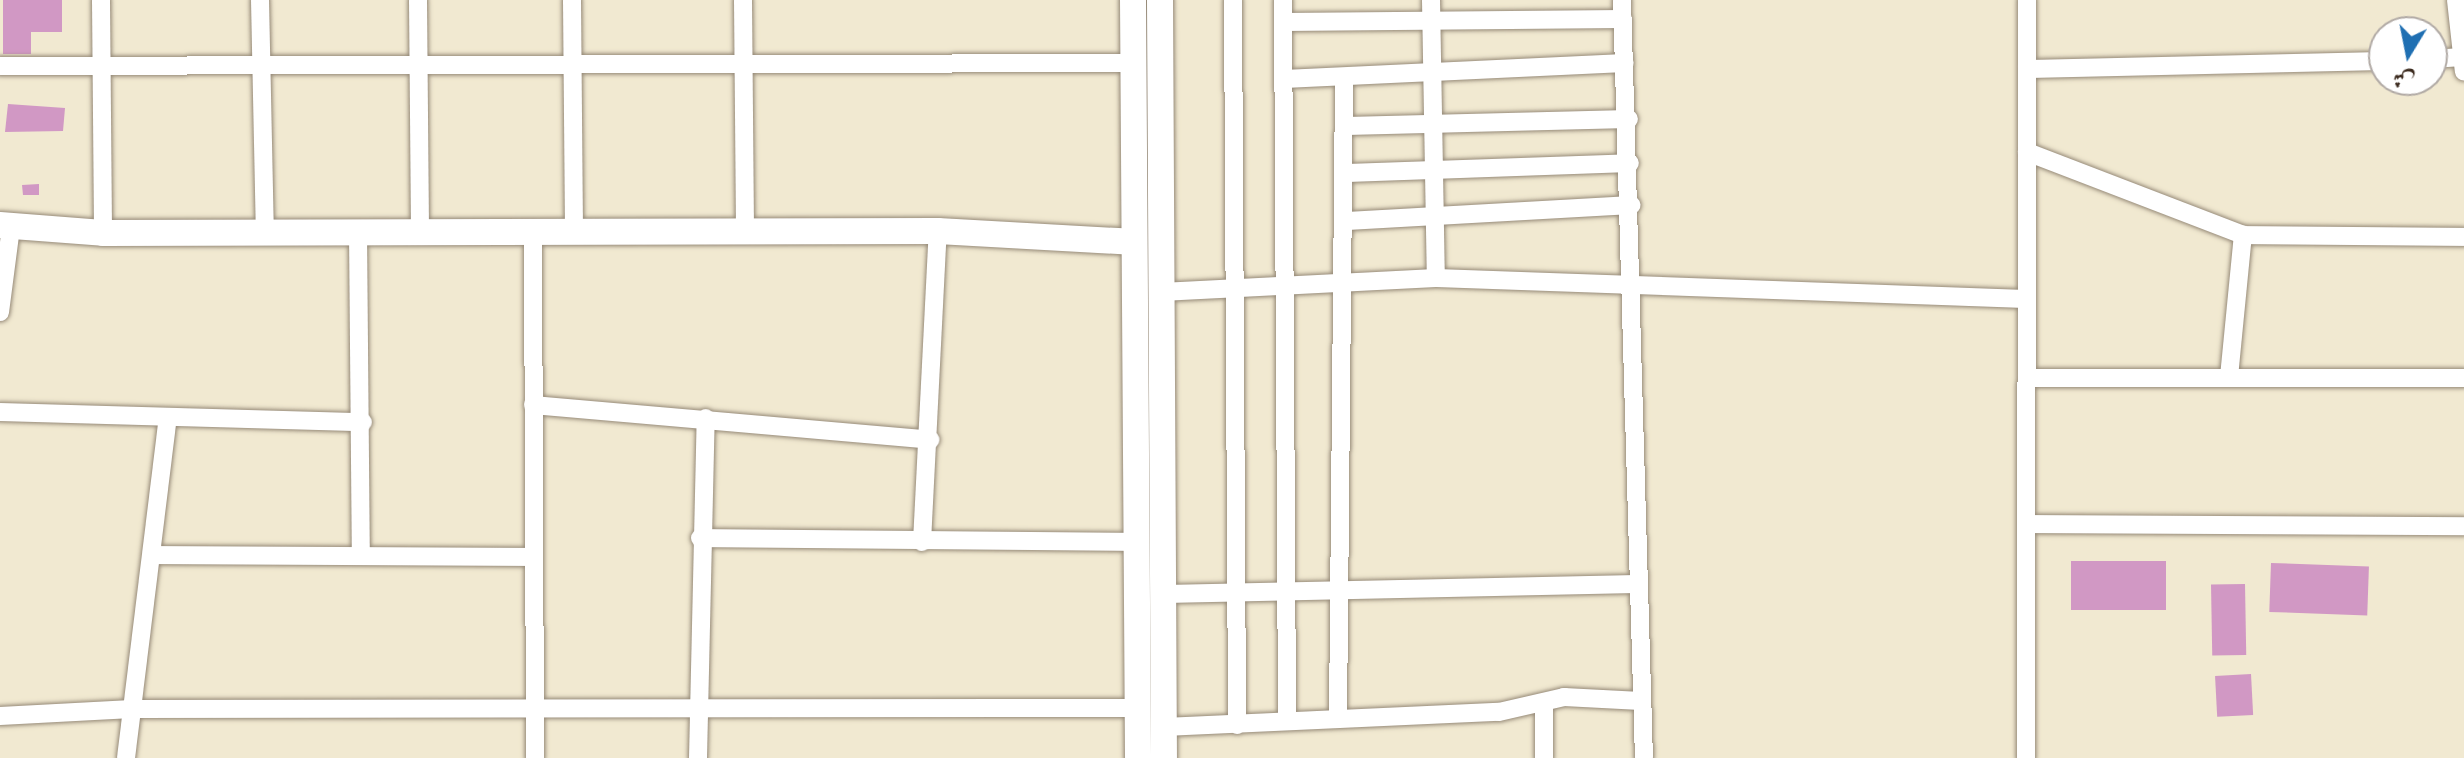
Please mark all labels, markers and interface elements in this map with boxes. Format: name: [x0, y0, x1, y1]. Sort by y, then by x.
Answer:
north arrow: [2368, 16, 2448, 96]
text: ش: [2391, 60, 2418, 95]

